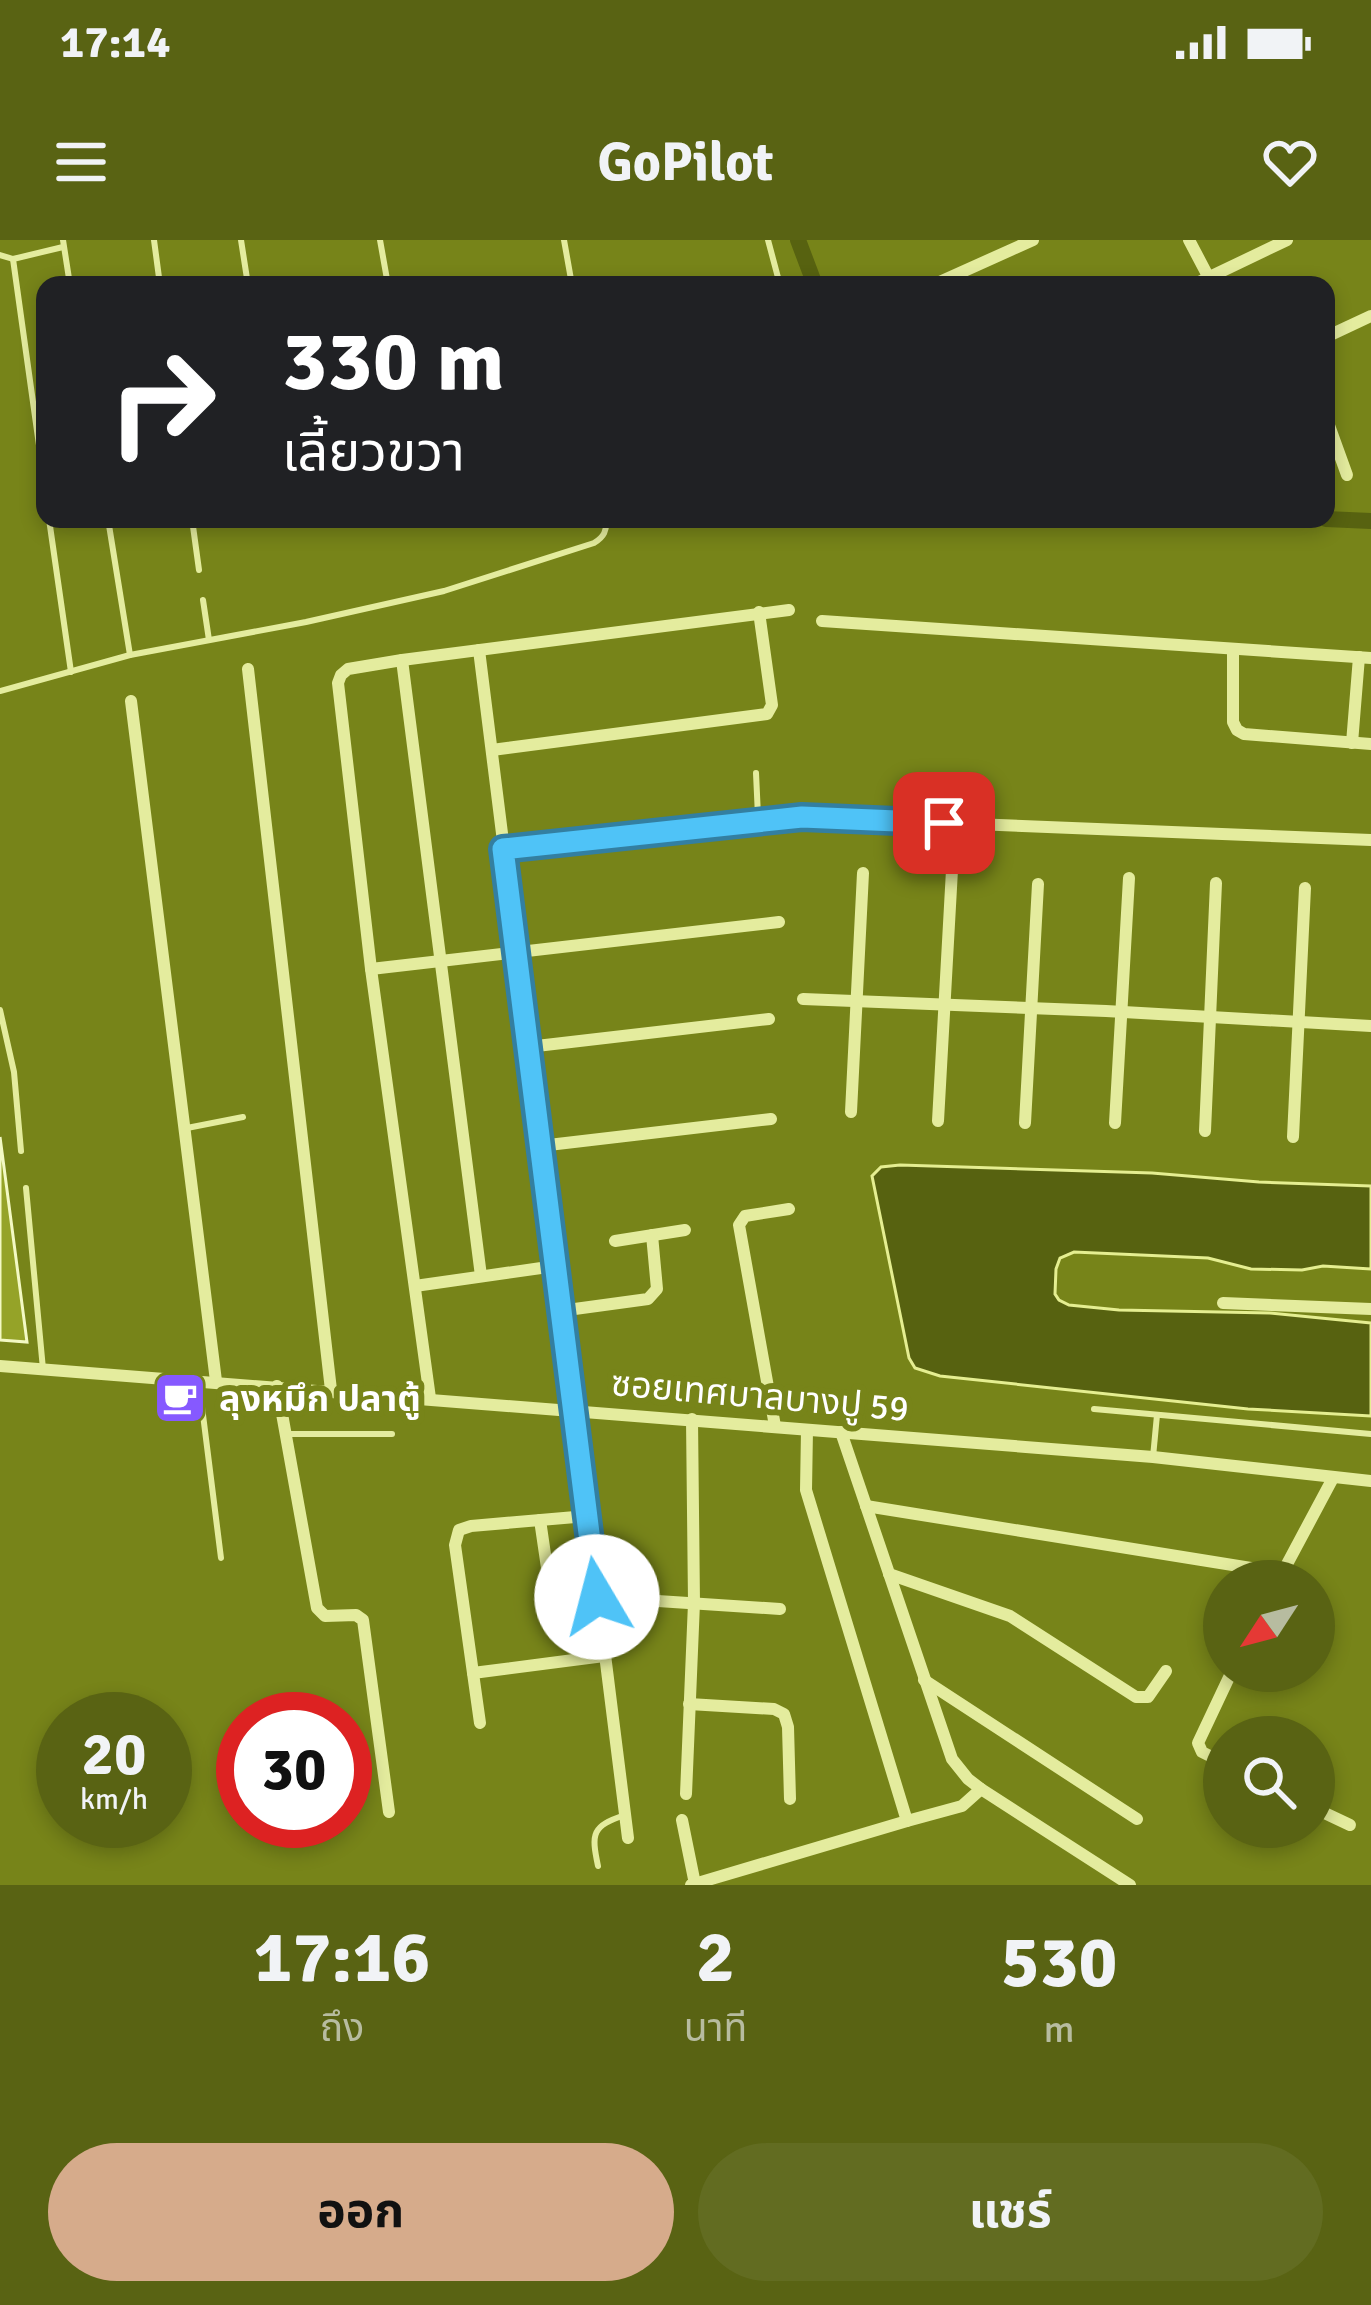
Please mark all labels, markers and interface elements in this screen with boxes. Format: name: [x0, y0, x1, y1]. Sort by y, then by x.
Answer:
text: 17:14: [60, 15, 170, 70]
icon: menu: [48, 129, 114, 195]
text: GoPilot: [597, 129, 774, 196]
icon: heart: [1257, 129, 1323, 195]
text: 330 m: [282, 310, 504, 414]
icon: right: [84, 324, 240, 480]
text: เลี้ยวขวา: [282, 419, 465, 486]
pin: [893, 772, 995, 874]
icon: arrive: [911, 790, 977, 856]
street label: ซอยเทศบาลบางปู 59: [609, 1361, 910, 1432]
cafe icon: ลุงหมึก ปลาตู้: [152, 1370, 208, 1426]
place label: ลุงหมึก ปลาตู้: [219, 1377, 421, 1422]
position arrow: [534, 1534, 660, 1660]
north arrow: [1203, 1560, 1335, 1692]
map controls: [1203, 1560, 1335, 1848]
speed limit sign: 30: [216, 1692, 372, 1848]
button: search: [1203, 1716, 1335, 1848]
text: 20: [82, 1718, 146, 1792]
text: km/h: [80, 1781, 148, 1818]
text: 17:16: [254, 1913, 430, 2002]
text: 2: [696, 1913, 735, 2002]
text: 530: [1001, 1918, 1117, 2007]
text: ถึง: [320, 2004, 364, 2052]
text: นาที: [684, 2004, 747, 2052]
text: m: [1044, 2005, 1075, 2053]
button: ออก: [48, 2143, 674, 2281]
button: แชร์: [698, 2143, 1323, 2281]

